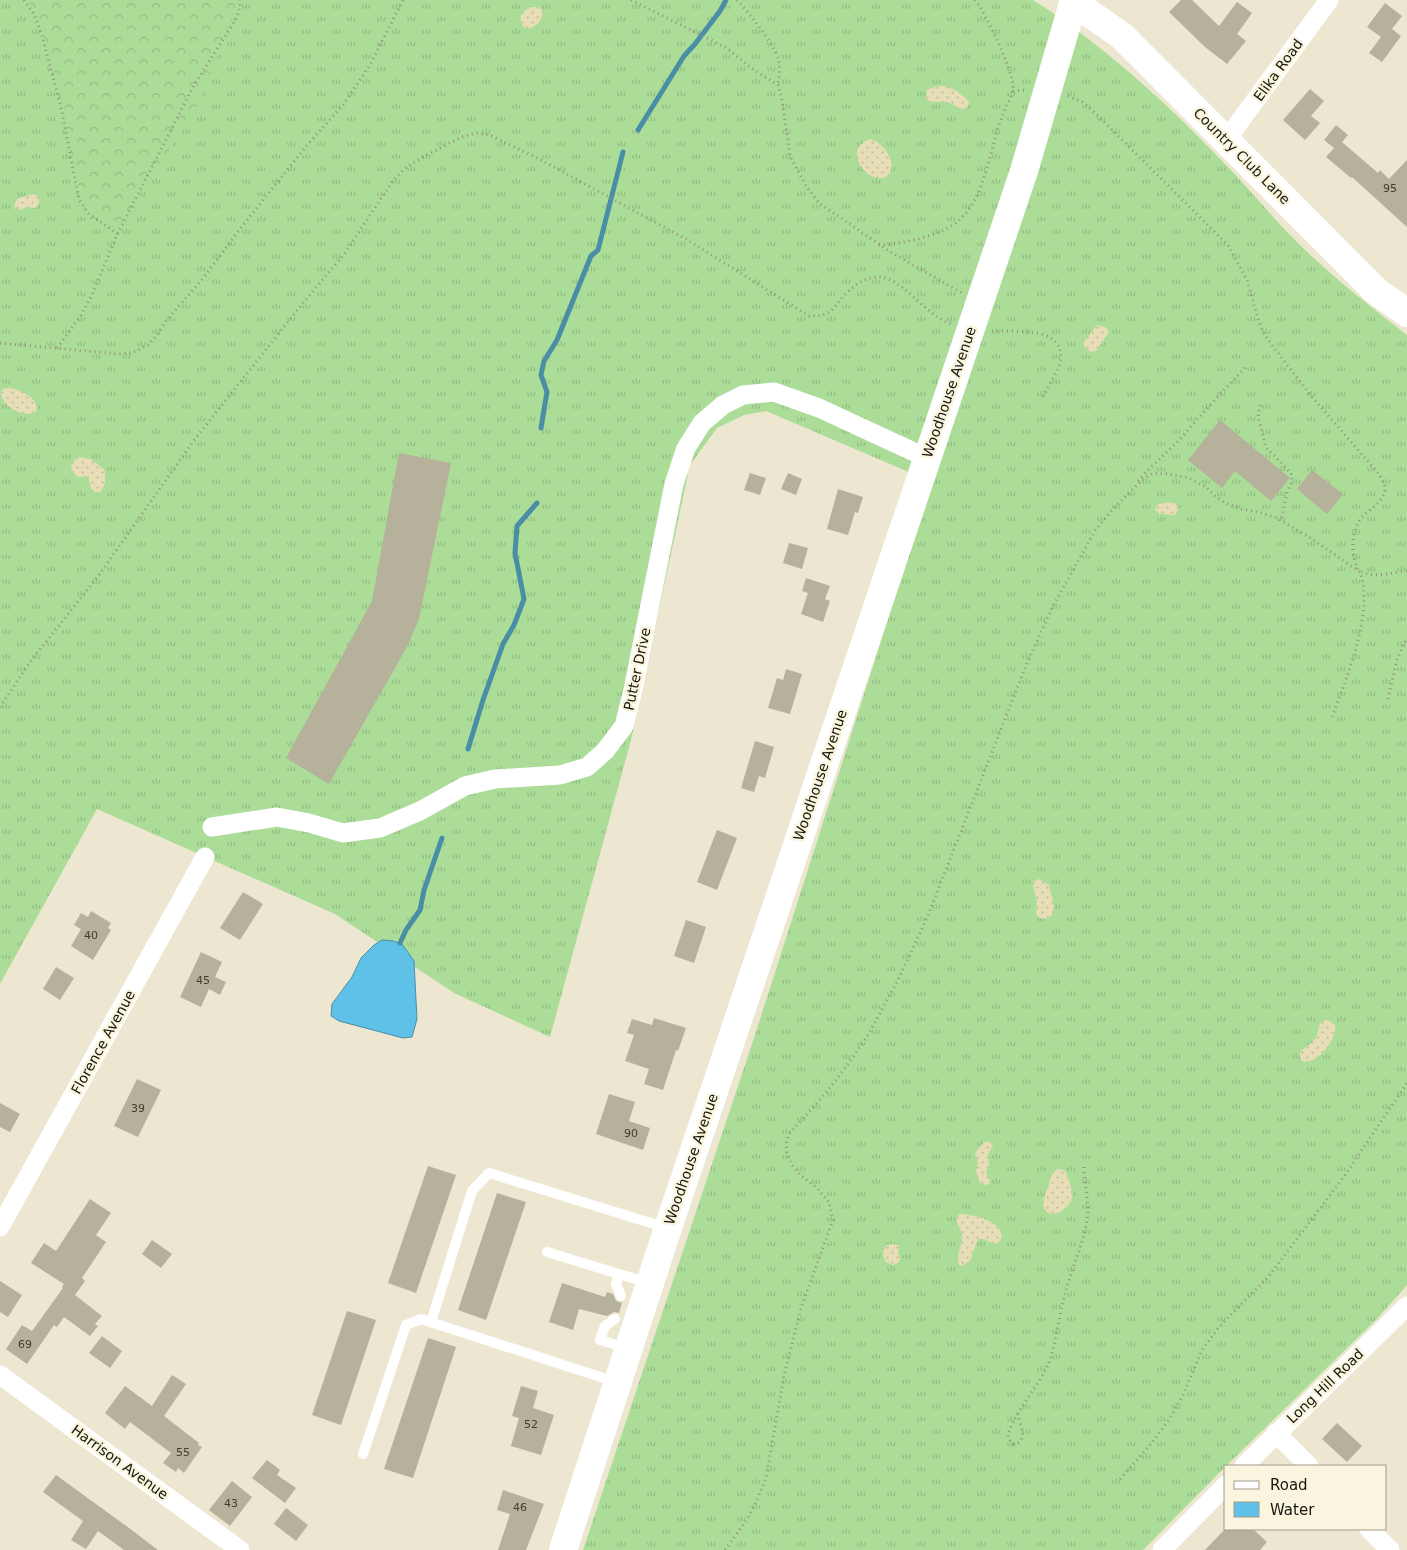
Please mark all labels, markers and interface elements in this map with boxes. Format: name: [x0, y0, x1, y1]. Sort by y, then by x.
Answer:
street label: Elika Road: [1250, 36, 1306, 104]
street label: Country Club Lane: [1190, 104, 1294, 208]
house number: 95: [1383, 182, 1397, 195]
street label: Woodhouse Avenue: [919, 324, 979, 460]
street label: Putter Drive: [620, 626, 654, 712]
street label: Woodhouse Avenue: [790, 707, 850, 843]
house number: 40: [84, 929, 98, 942]
house number: 45: [196, 974, 210, 987]
street label: Florence Avenue: [68, 987, 138, 1097]
street label: Woodhouse Avenue: [661, 1091, 721, 1227]
house number: 39: [131, 1102, 145, 1115]
house number: 90: [624, 1127, 638, 1140]
house number: 69: [18, 1338, 32, 1351]
street label: Long Hill Road: [1283, 1345, 1367, 1427]
house number: 52: [524, 1418, 538, 1431]
street label: Harrison Avenue: [69, 1422, 171, 1502]
house number: 55: [176, 1446, 190, 1459]
legend: [1224, 1465, 1387, 1530]
text: Road: [1270, 1476, 1308, 1494]
house number: 43: [224, 1497, 238, 1510]
house number: 46: [513, 1501, 527, 1514]
text: Water: [1270, 1501, 1315, 1519]

